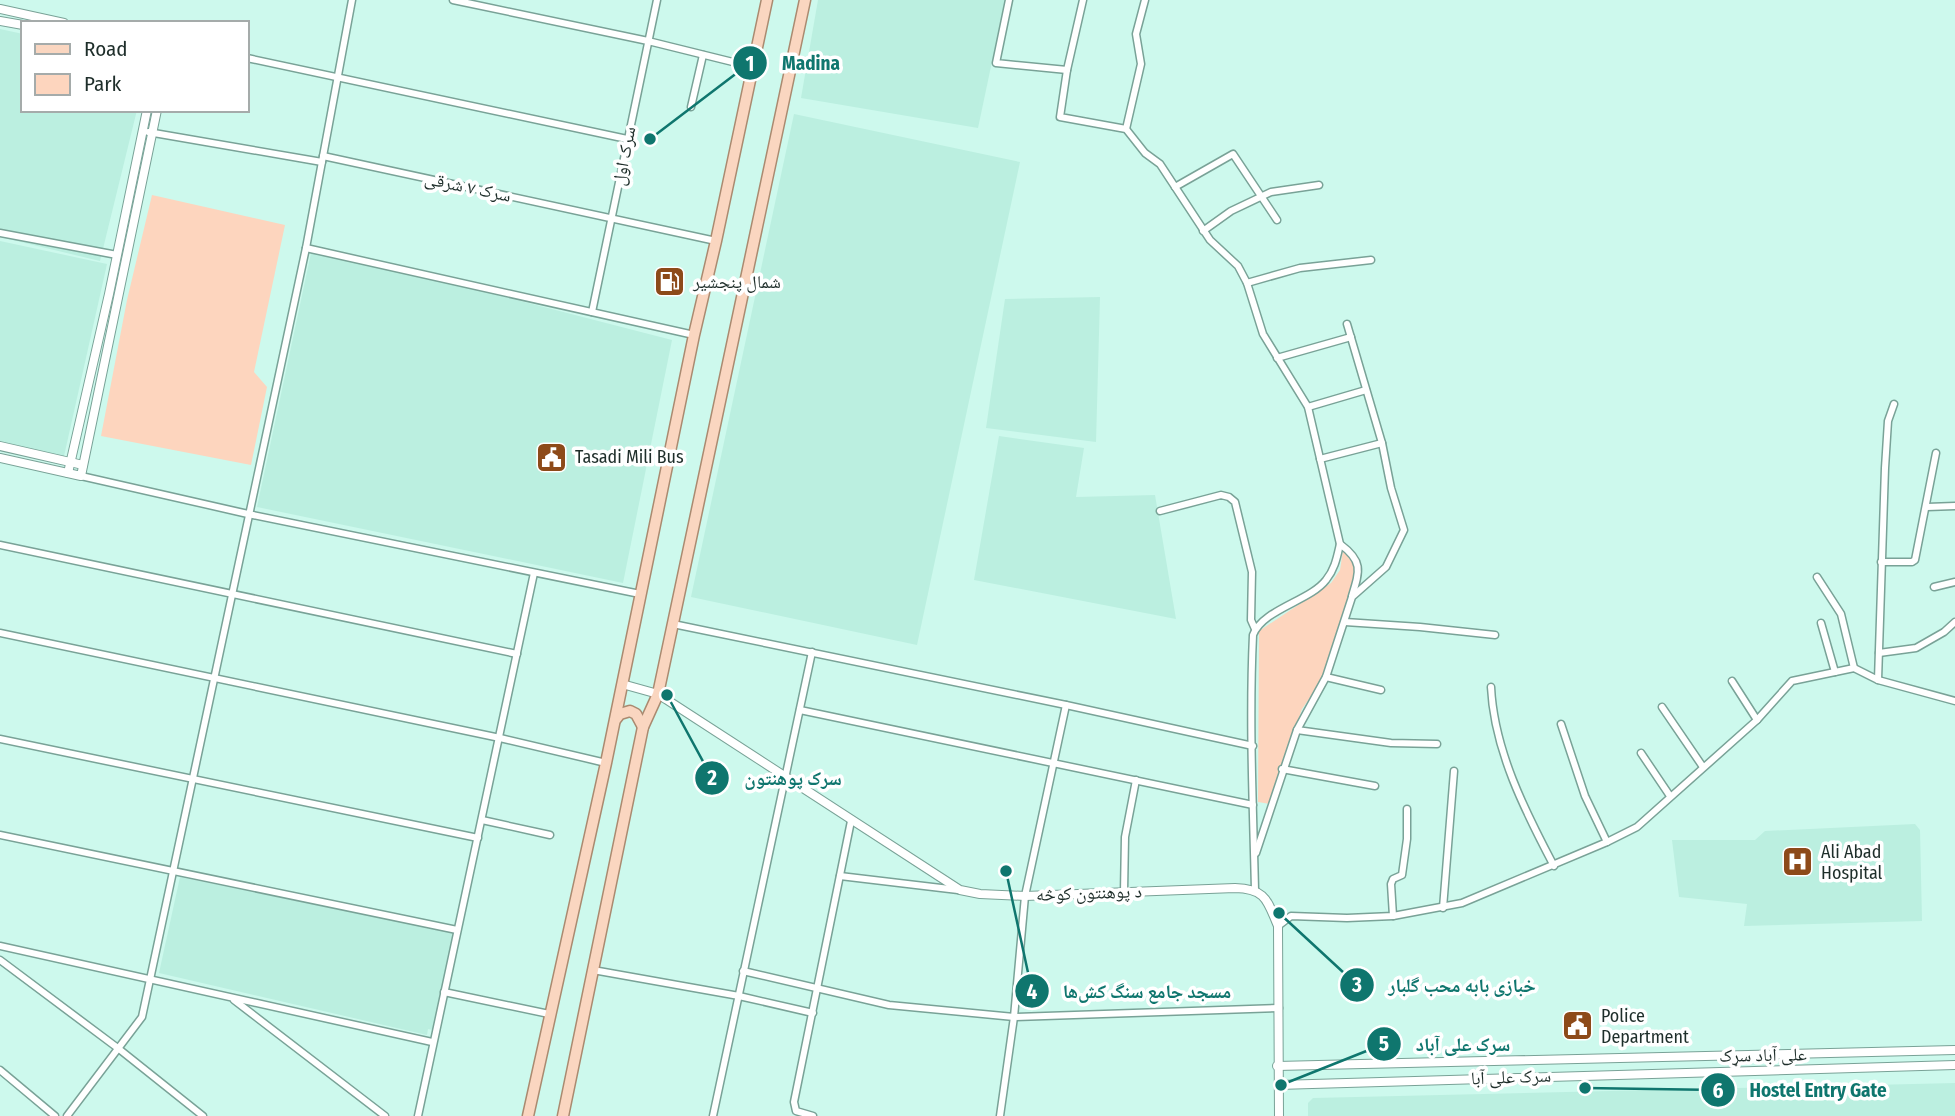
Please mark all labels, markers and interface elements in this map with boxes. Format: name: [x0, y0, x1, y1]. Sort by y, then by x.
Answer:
legend: [21, 21, 248, 112]
text: Road: [84, 36, 128, 62]
callout: Madina: [733, 43, 854, 83]
text: 1: [746, 51, 754, 77]
text: Madina: [782, 52, 840, 75]
text: Park: [84, 71, 122, 97]
street label: سرک‌ اول: [608, 125, 640, 187]
street label: سرک ۷ شرقی: [423, 167, 513, 207]
fuel station icon: شمال پنجشیر: [653, 265, 687, 299]
place label: شمال پنجشیر: [692, 271, 781, 293]
public building icon: Tasadi Mili Bus: [535, 440, 569, 474]
place label: Tasadi Mili Bus: [575, 446, 684, 468]
callout: سرک پوهنتون: [695, 758, 855, 798]
text: 2: [706, 765, 717, 791]
text: سرک پوهنتون: [744, 767, 842, 790]
place label: Ali Abad Hospital: [1821, 841, 1883, 884]
hospital icon: Ali Abad Hospital: [1781, 845, 1815, 879]
street label: د پوهنتون کوڅه: [1036, 880, 1142, 906]
callout: خبازی بابه محب گلبار: [1339, 965, 1550, 1005]
callout: مسجد جامع سنگ کش‌ها: [1014, 971, 1246, 1011]
text: 3: [1351, 972, 1362, 998]
text: خبازی بابه محب گلبار: [1387, 974, 1536, 997]
text: 4: [1027, 979, 1038, 1005]
text: مسجد جامع سنگ کش‌ها: [1063, 980, 1231, 1004]
place label: Police Department: [1601, 1005, 1689, 1048]
public building icon: Police Department: [1561, 1009, 1595, 1043]
callout: سرک علی آباد: [1367, 1024, 1525, 1064]
text: 5: [1379, 1031, 1389, 1057]
text: سرک علی آباد: [1416, 1033, 1510, 1056]
street label: علی آباد سړک: [1719, 1043, 1807, 1067]
street label: سرک علی آبا: [1471, 1065, 1551, 1089]
callout: Hostel Entry Gate: [1701, 1070, 1901, 1110]
text: 6: [1713, 1078, 1724, 1104]
text: Hostel Entry Gate: [1749, 1079, 1887, 1102]

